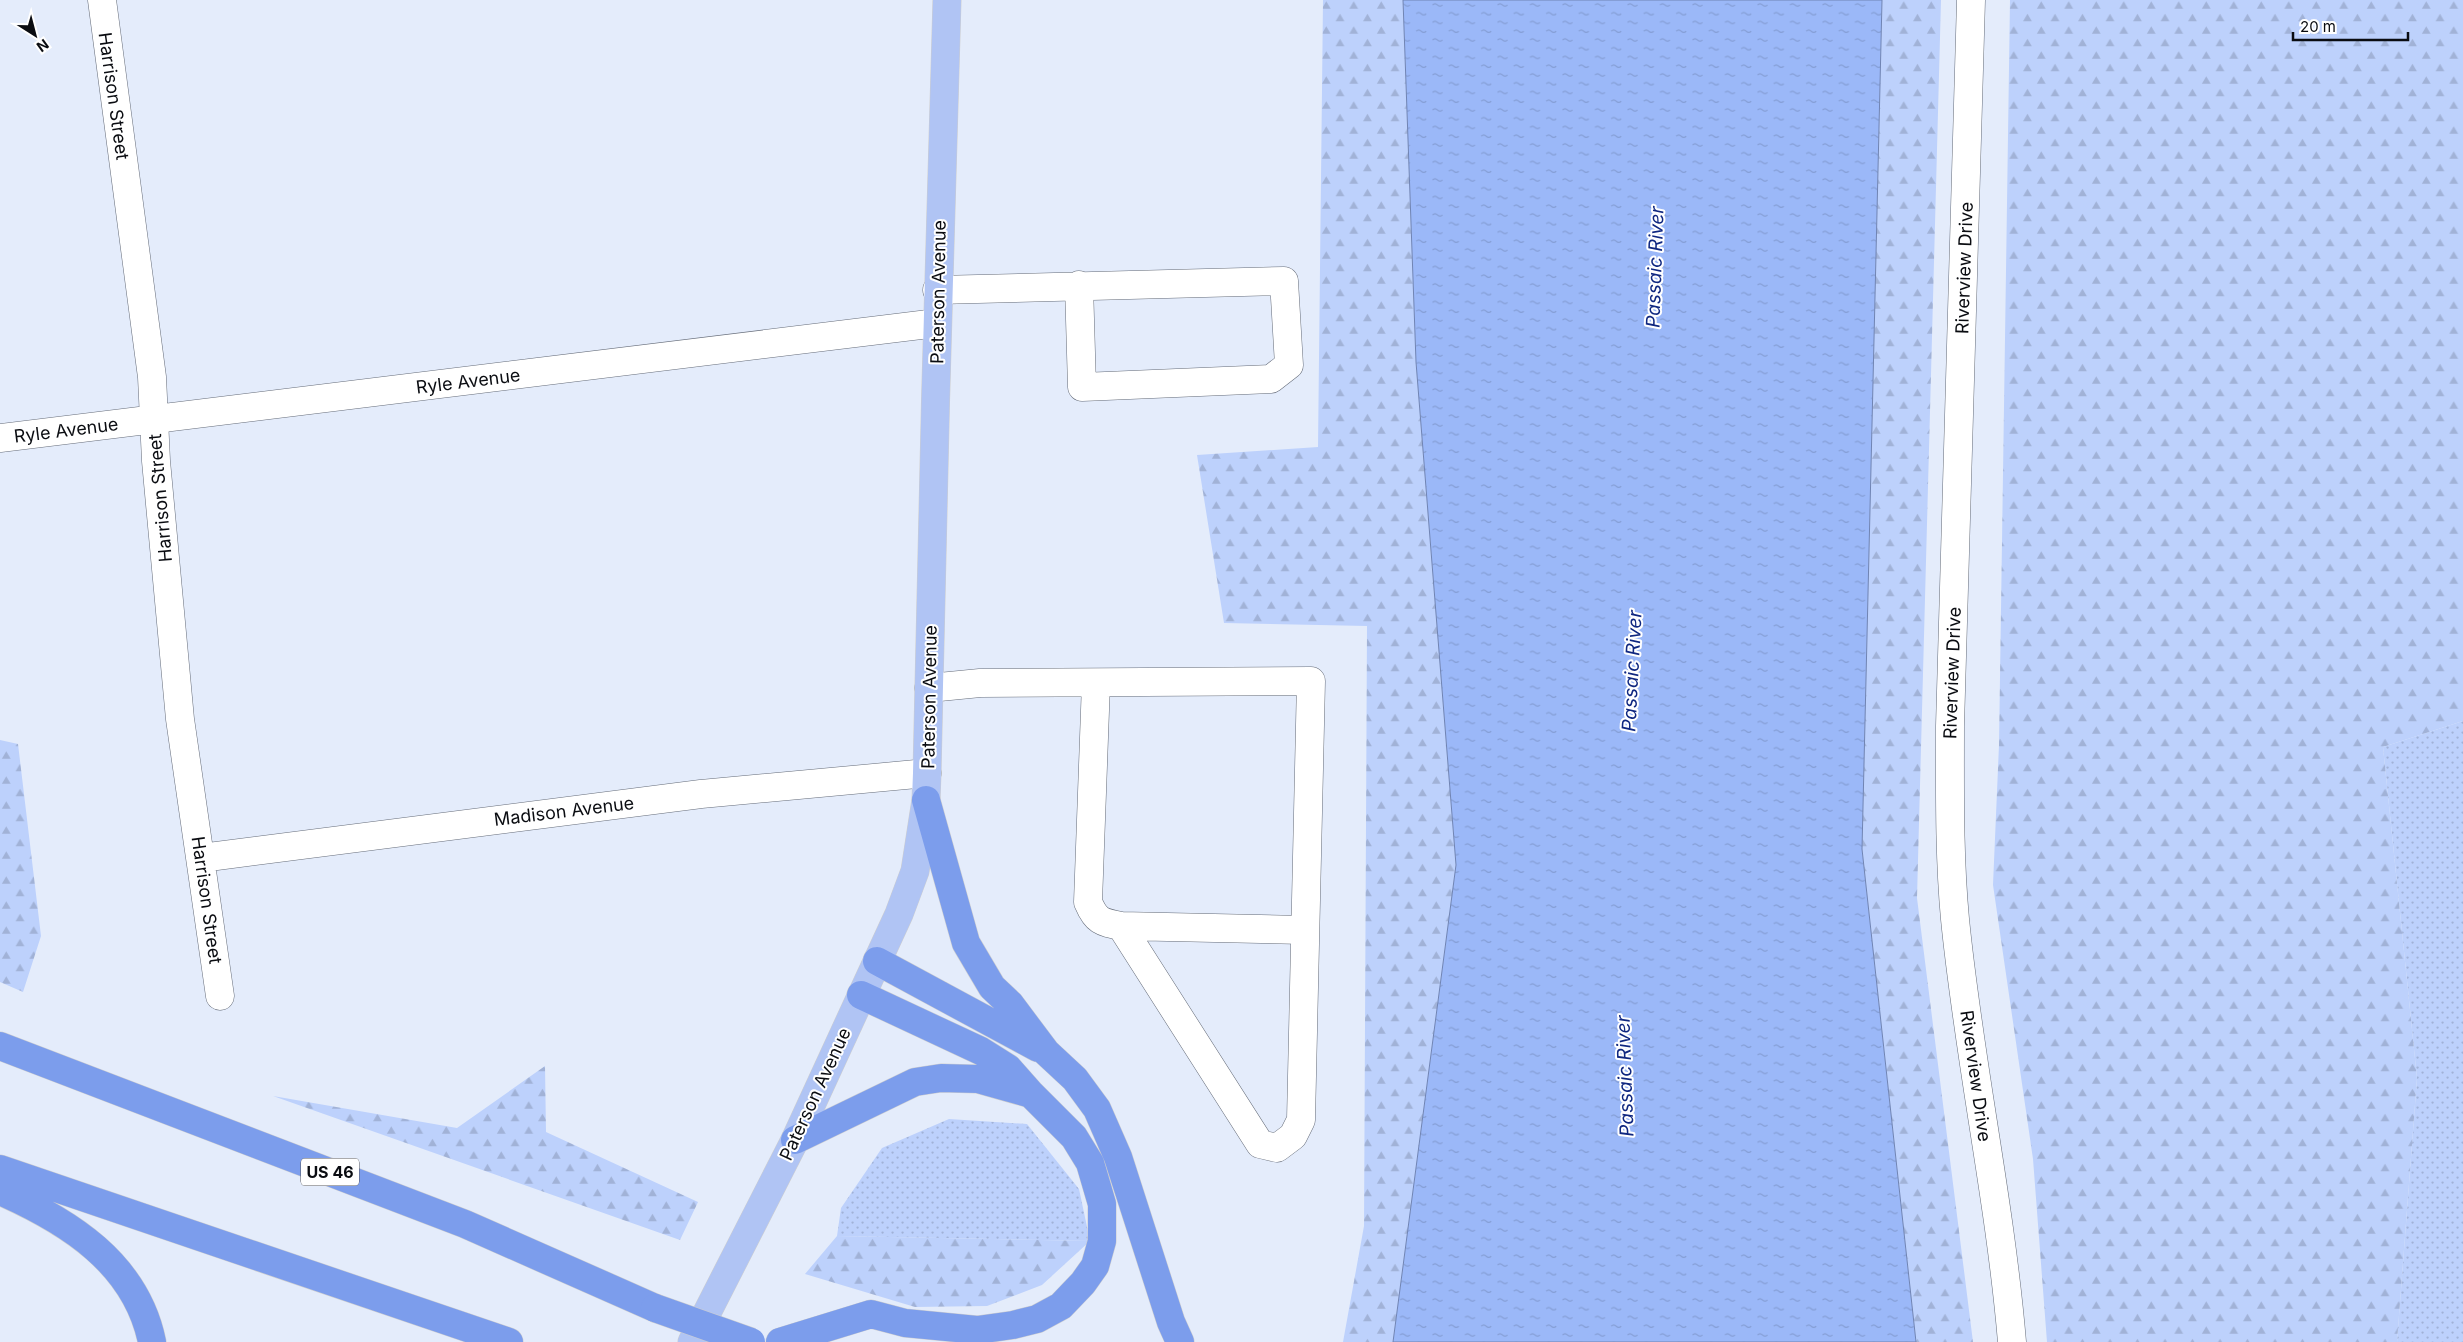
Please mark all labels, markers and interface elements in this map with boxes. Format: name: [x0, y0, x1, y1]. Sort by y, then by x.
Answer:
north arrow: [10, 10, 60, 60]
scale bar: [2293, 10, 2408, 42]
text: 20 m: [2300, 17, 2336, 36]
street label: Harrison Street: [95, 31, 133, 161]
text: N: [34, 36, 52, 56]
street label: Riverview Drive: [1951, 201, 1977, 335]
water label: Passaic River: [1641, 205, 1669, 328]
street label: Paterson Avenue: [926, 220, 950, 364]
street label: Ryle Avenue: [415, 364, 521, 398]
street label: Ryle Avenue: [13, 413, 119, 447]
street label: Harrison Street: [144, 433, 176, 563]
street label: Riverview Drive: [1939, 606, 1965, 740]
water label: Passaic River: [1617, 609, 1647, 732]
street label: Paterson Avenue: [917, 625, 941, 769]
street label: Madison Avenue: [493, 792, 635, 830]
street label: Harrison Street: [188, 835, 226, 965]
street label: Riverview Drive: [1956, 1009, 1996, 1143]
water label: Passaic River: [1611, 1014, 1639, 1137]
street label: Paterson Avenue: [775, 1024, 855, 1164]
road number: US 46: [301, 1158, 359, 1186]

